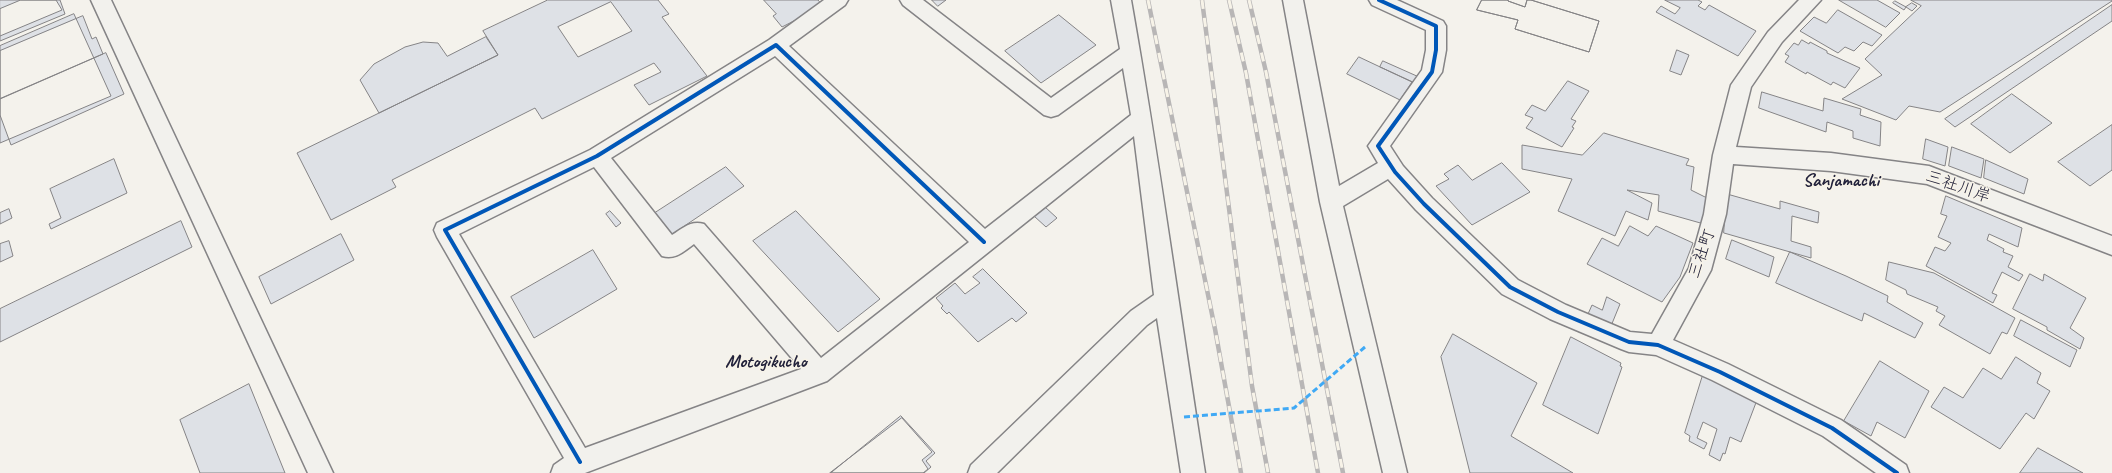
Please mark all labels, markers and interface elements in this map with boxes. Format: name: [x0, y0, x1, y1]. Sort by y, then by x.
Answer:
street label: 三社川岸: [1923, 166, 1993, 208]
district label: Sanjamachi: [1803, 170, 1879, 192]
street label: 三社町: [1684, 227, 1720, 281]
district label: Motogikucho: [725, 351, 807, 373]

